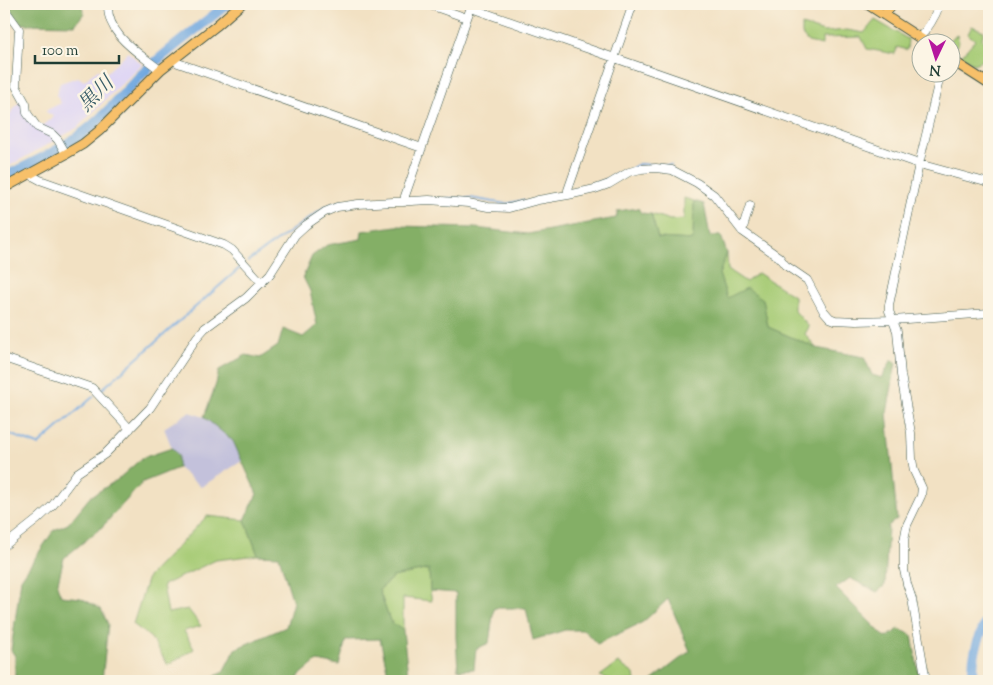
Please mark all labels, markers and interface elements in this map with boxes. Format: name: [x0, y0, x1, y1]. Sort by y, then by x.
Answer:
scale bar: [35, 32, 119, 64]
north arrow: [910, 32, 960, 82]
text: 100 m: [42, 41, 79, 62]
text: N: [929, 59, 942, 79]
water label: 黒川: [73, 69, 123, 119]

